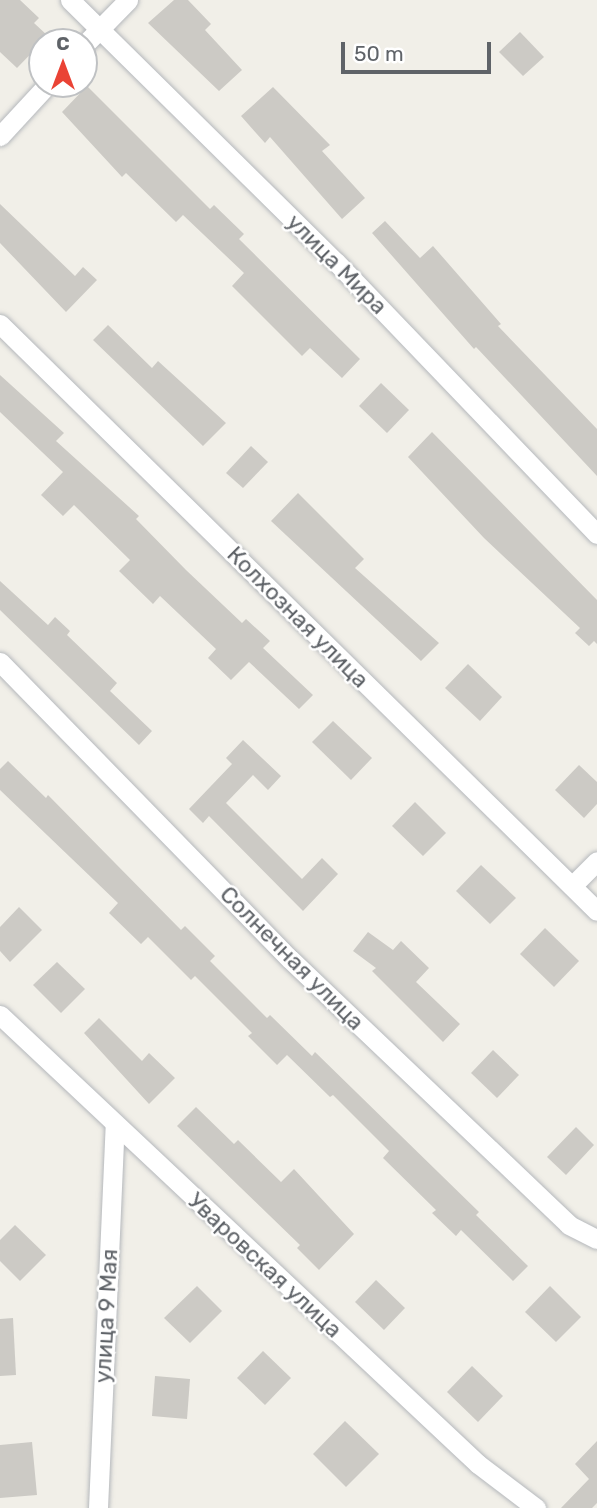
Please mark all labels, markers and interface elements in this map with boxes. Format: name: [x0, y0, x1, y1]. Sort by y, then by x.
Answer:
north arrow: [28, 28, 98, 98]
scale bar: [345, 28, 496, 72]
text: С: [56, 32, 70, 55]
text: 50 m: [354, 41, 404, 66]
street label: улица Мира: [281, 208, 393, 320]
street label: Колхозная улица: [222, 541, 374, 693]
street label: Солнечная улица: [214, 880, 370, 1036]
street label: Уваровская улица: [182, 1187, 348, 1343]
street label: улица 9 Мая: [89, 1248, 123, 1384]

